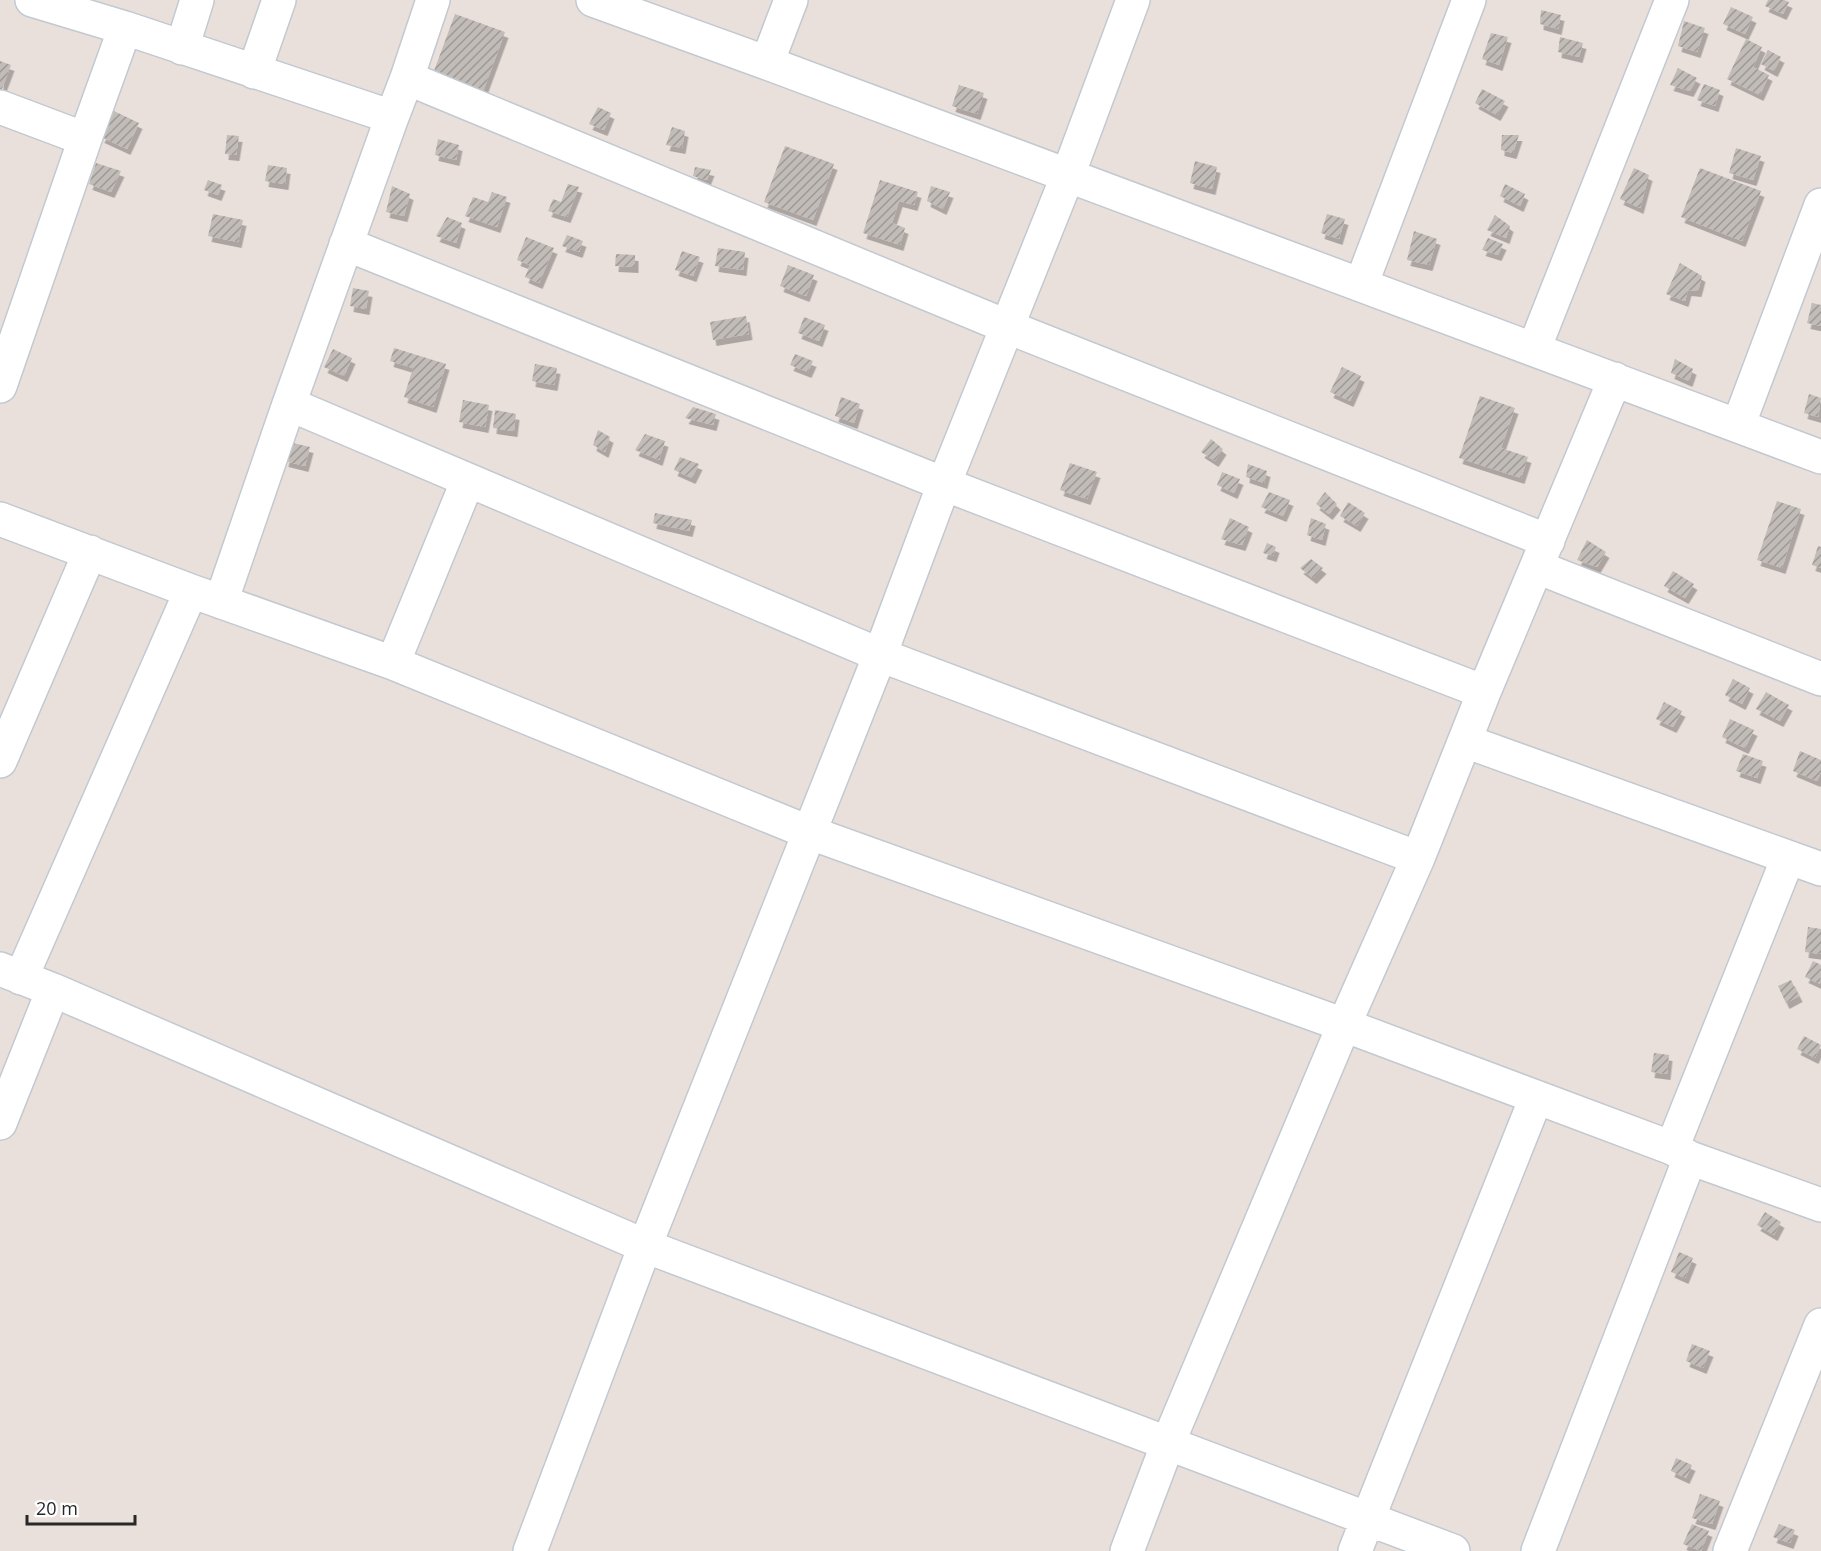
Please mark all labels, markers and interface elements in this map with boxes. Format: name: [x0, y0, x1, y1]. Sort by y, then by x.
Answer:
scale bar: [27, 1488, 135, 1526]
text: 20 m: [36, 1496, 78, 1520]

